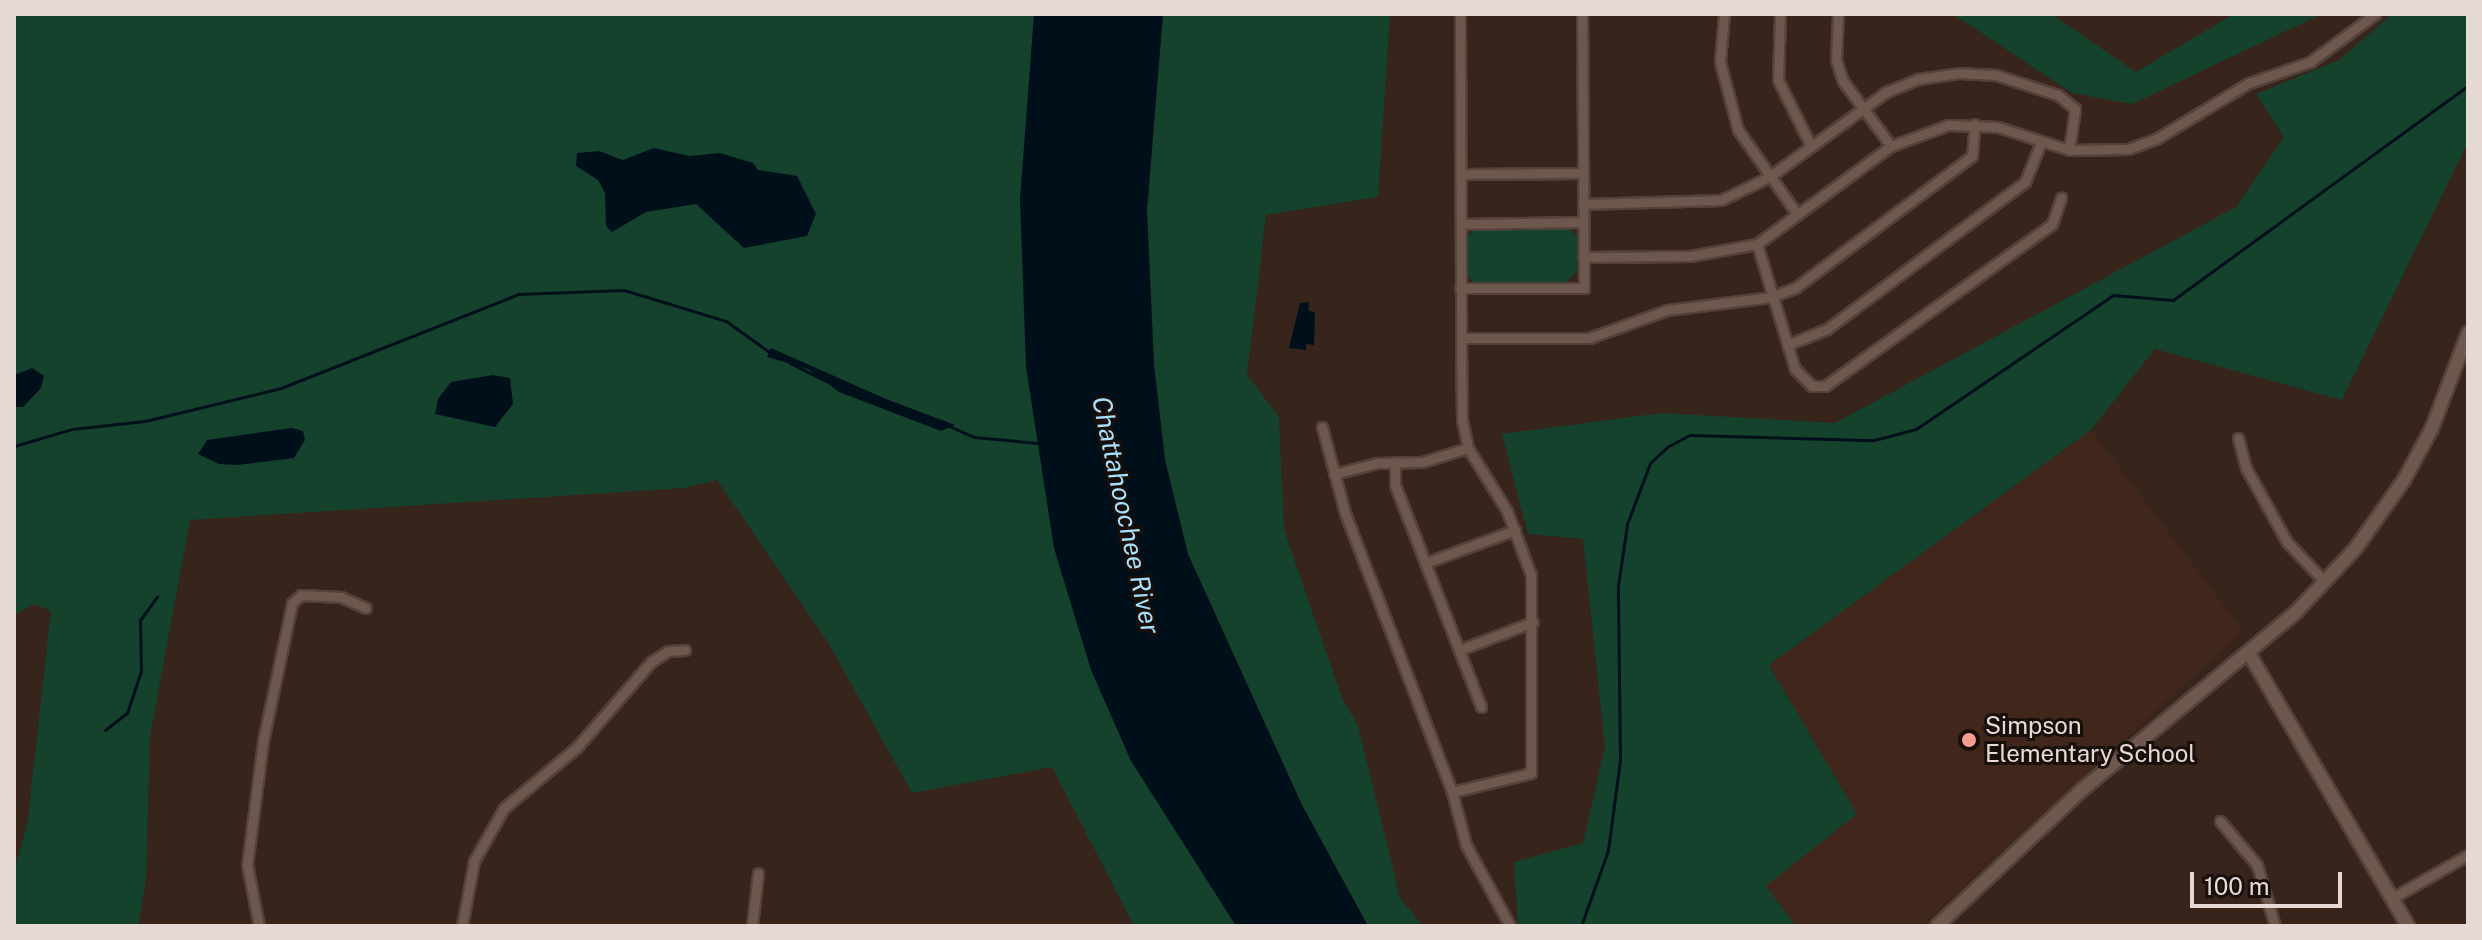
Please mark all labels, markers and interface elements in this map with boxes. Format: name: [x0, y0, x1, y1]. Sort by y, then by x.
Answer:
water label: Chattahoochee River: [1086, 393, 1166, 637]
place label: Simpson Elementary School: [1985, 712, 2196, 768]
marker: Simpson Elementary School: [1960, 731, 1978, 749]
scale bar: [2194, 856, 2346, 906]
text: 100 m: [2204, 872, 2270, 900]

